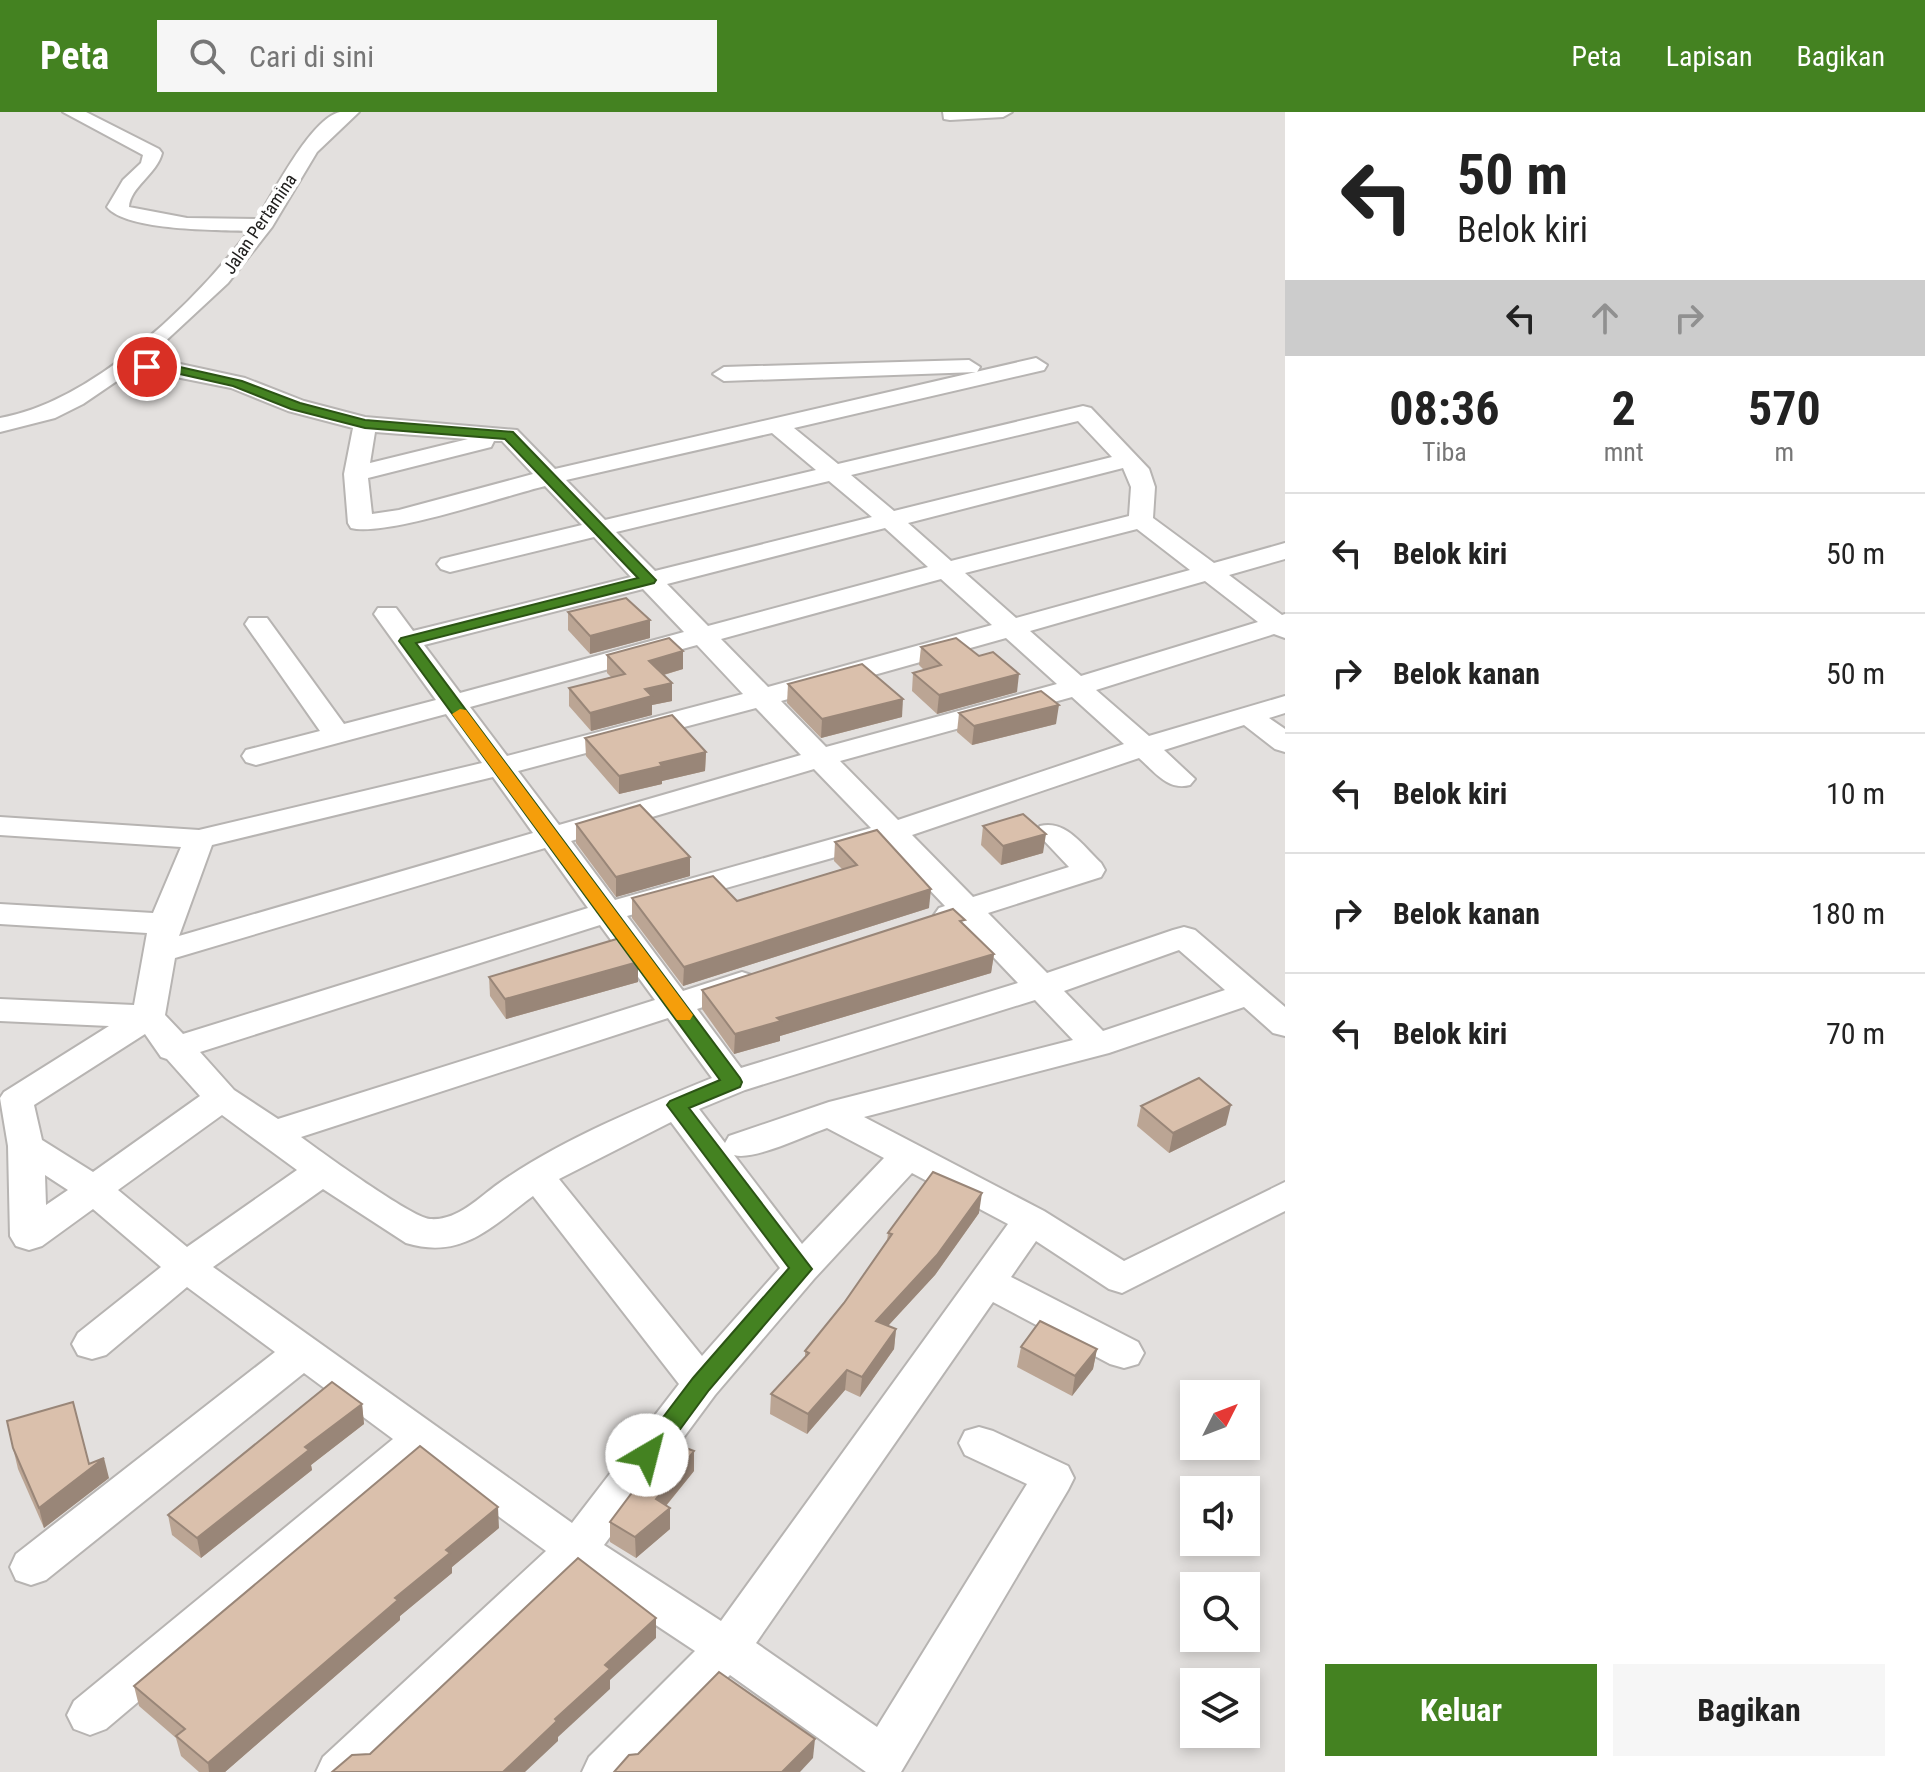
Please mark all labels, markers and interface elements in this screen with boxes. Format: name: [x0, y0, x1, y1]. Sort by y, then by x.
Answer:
search box: [157, 20, 717, 92]
text: Peta: [40, 34, 109, 78]
icon: search: [185, 34, 229, 78]
text: Cari di sini: [249, 39, 374, 74]
text: Peta: [1572, 40, 1622, 73]
text: Lapisan: [1666, 40, 1752, 73]
text: Bagikan: [1796, 40, 1885, 73]
text: 50 m: [1457, 142, 1568, 208]
icon: left: [1325, 144, 1429, 248]
street label: Jalan Pertamina: [218, 170, 301, 278]
text: Belok kiri: [1457, 209, 1588, 251]
icon: left: [1499, 296, 1543, 340]
icon: ahead: [1583, 296, 1627, 340]
icon: right: [1667, 296, 1711, 340]
pin: [113, 333, 181, 401]
icon: arrive: [125, 345, 169, 389]
text: 08:36: [1389, 380, 1499, 437]
text: 2: [1612, 380, 1636, 437]
text: 570: [1748, 380, 1821, 437]
text: Tiba: [1422, 437, 1467, 467]
text: mnt: [1604, 437, 1644, 467]
text: m: [1775, 437, 1794, 467]
icon: left: [1325, 531, 1369, 575]
text: Belok kiri: [1393, 536, 1507, 571]
text: 50 m: [1826, 536, 1885, 571]
icon: right: [1325, 651, 1369, 695]
text: Belok kanan: [1393, 656, 1540, 691]
text: 50 m: [1826, 656, 1885, 691]
icon: left: [1325, 771, 1369, 815]
text: Belok kiri: [1393, 776, 1507, 811]
text: 10 m: [1826, 776, 1885, 811]
icon: right: [1325, 891, 1369, 935]
text: Belok kanan: [1393, 896, 1540, 931]
text: 180 m: [1811, 896, 1885, 931]
icon: left: [1325, 1011, 1369, 1055]
text: Belok kiri: [1393, 1016, 1507, 1051]
text: 70 m: [1826, 1016, 1885, 1051]
north arrow: [1180, 1380, 1260, 1460]
map controls: [1180, 1380, 1260, 1748]
position arrow: [605, 1413, 689, 1497]
button: sound: [1180, 1476, 1260, 1556]
button: search: [1180, 1572, 1260, 1652]
button: Keluar: [1325, 1664, 1597, 1756]
button: Bagikan: [1613, 1664, 1885, 1756]
button: layers: [1180, 1668, 1260, 1748]

